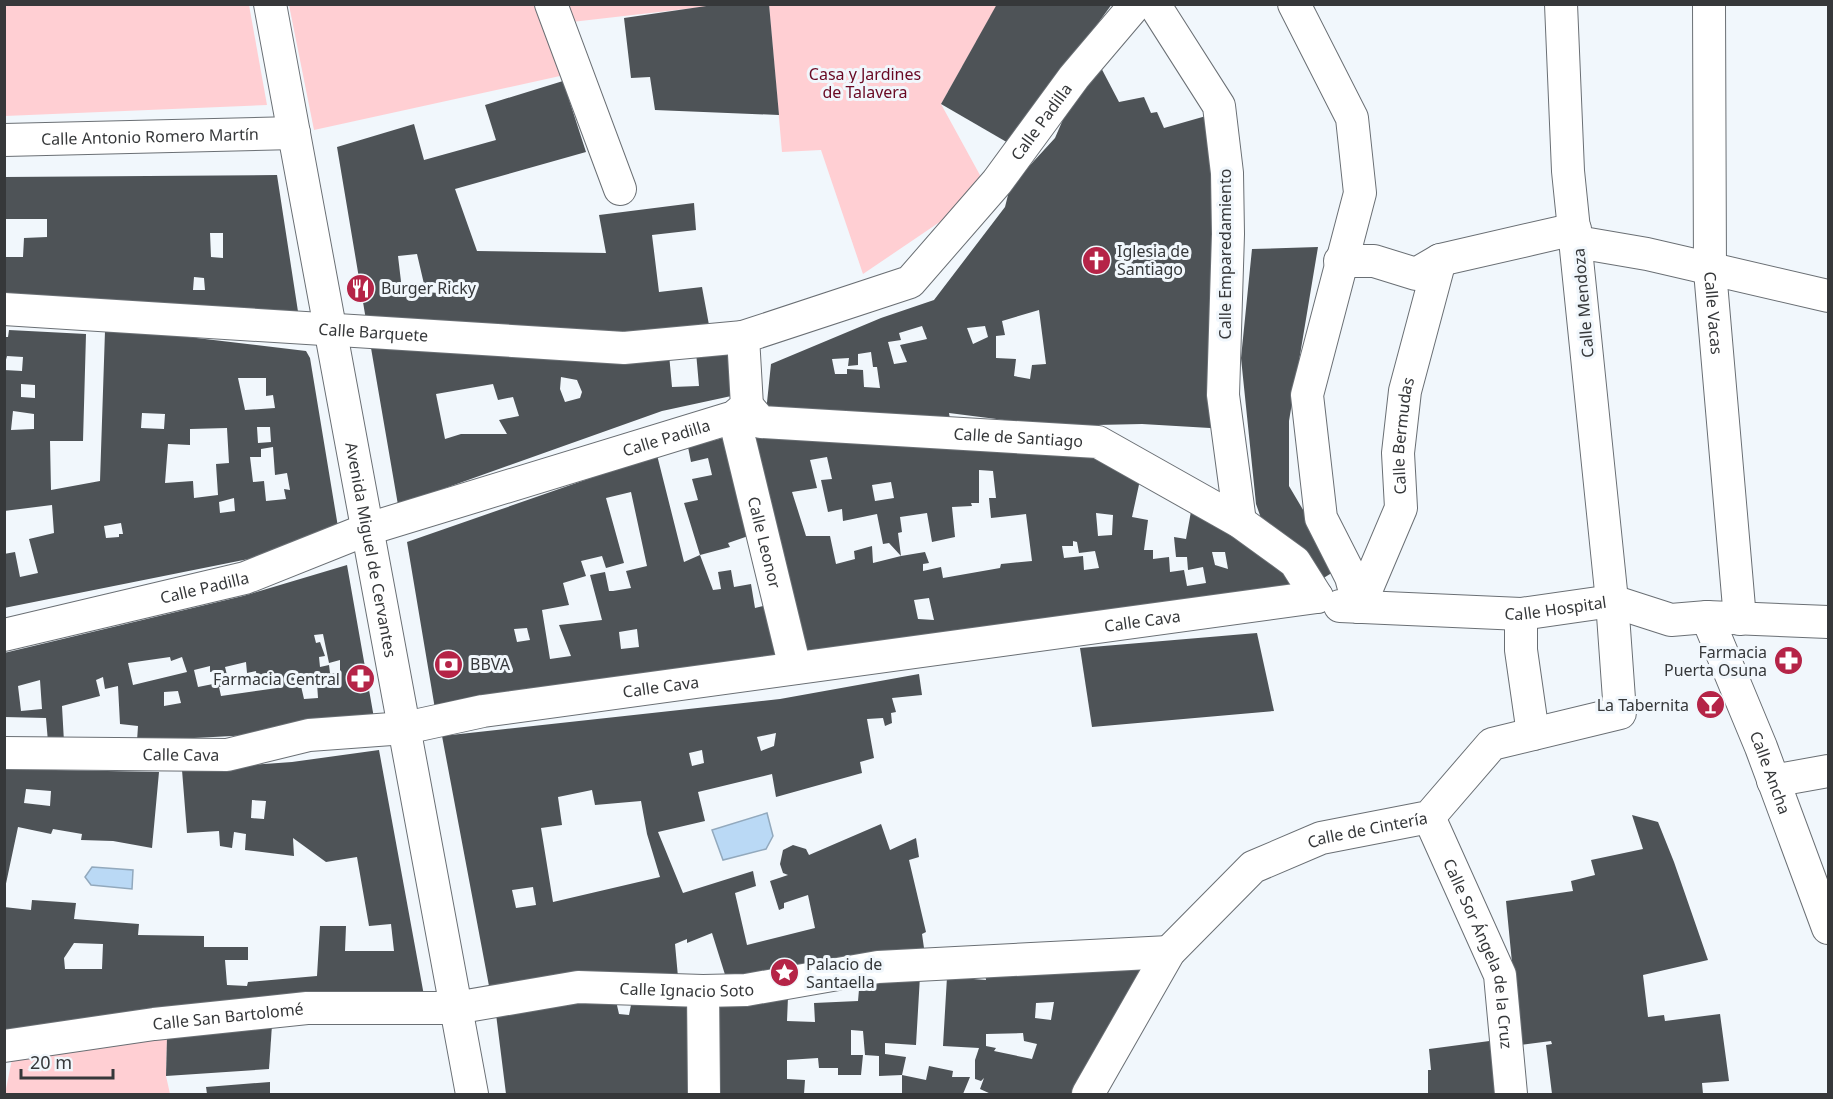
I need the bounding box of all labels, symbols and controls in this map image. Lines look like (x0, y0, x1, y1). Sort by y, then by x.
park label: Casa y Jardines de Talavera (809, 63, 921, 103)
street label: Calle Padilla (1006, 79, 1077, 165)
street label: Calle Antonio Romero Martín (41, 123, 259, 150)
street label: Calle Emparedamiento (1214, 169, 1236, 339)
place label: Iglesia de Santiago (1117, 240, 1189, 280)
church icon: Iglesia de Santiago (1080, 244, 1112, 276)
street label: Calle Mendoza (1567, 247, 1599, 359)
street label: Calle Vacas (1699, 270, 1728, 355)
restaurant icon: Burger Ricky (344, 272, 376, 304)
place label: Burger Ricky (381, 277, 477, 299)
street label: Calle Barquete (318, 318, 429, 347)
street label: Calle Bermudas (1387, 375, 1419, 495)
street label: Calle Padilla (620, 414, 713, 461)
street label: Calle de Santiago (953, 422, 1084, 452)
street label: Avenida Miguel de Cervantes (340, 440, 402, 659)
street label: Calle Leonor (743, 494, 786, 591)
street label: Calle Padilla (158, 566, 251, 609)
street label: Calle Hospital (1504, 591, 1608, 625)
street label: Calle Cava (1103, 605, 1182, 637)
place label: Farmacia Puerta Osuna (1664, 641, 1767, 681)
pharmacy icon: Farmacia Puerta Osuna (1772, 645, 1804, 677)
bank icon: BBVA (433, 648, 465, 680)
place label: BBVA (470, 653, 511, 675)
pharmacy icon: Farmacia Central (345, 663, 377, 695)
place label: Farmacia Central (213, 668, 340, 690)
street label: Calle Cava (621, 671, 700, 703)
bar icon: La Tabernita (1694, 689, 1726, 721)
place label: La Tabernita (1597, 694, 1689, 716)
street label: Calle Ancha (1745, 728, 1796, 817)
street label: Calle Cava (142, 743, 220, 766)
street label: Calle de Cintería (1304, 807, 1429, 854)
street label: Calle Sor Ángela de la Cruz (1438, 855, 1518, 1050)
place label: Palacio de Santaella (806, 953, 882, 993)
place icon: Palacio de Santaella (769, 957, 801, 989)
street label: Calle Ignacio Soto (619, 977, 756, 1002)
street label: Calle San Bartolomé (151, 997, 305, 1035)
scale bar (21, 1042, 112, 1080)
text: 20 m (30, 1050, 72, 1074)

